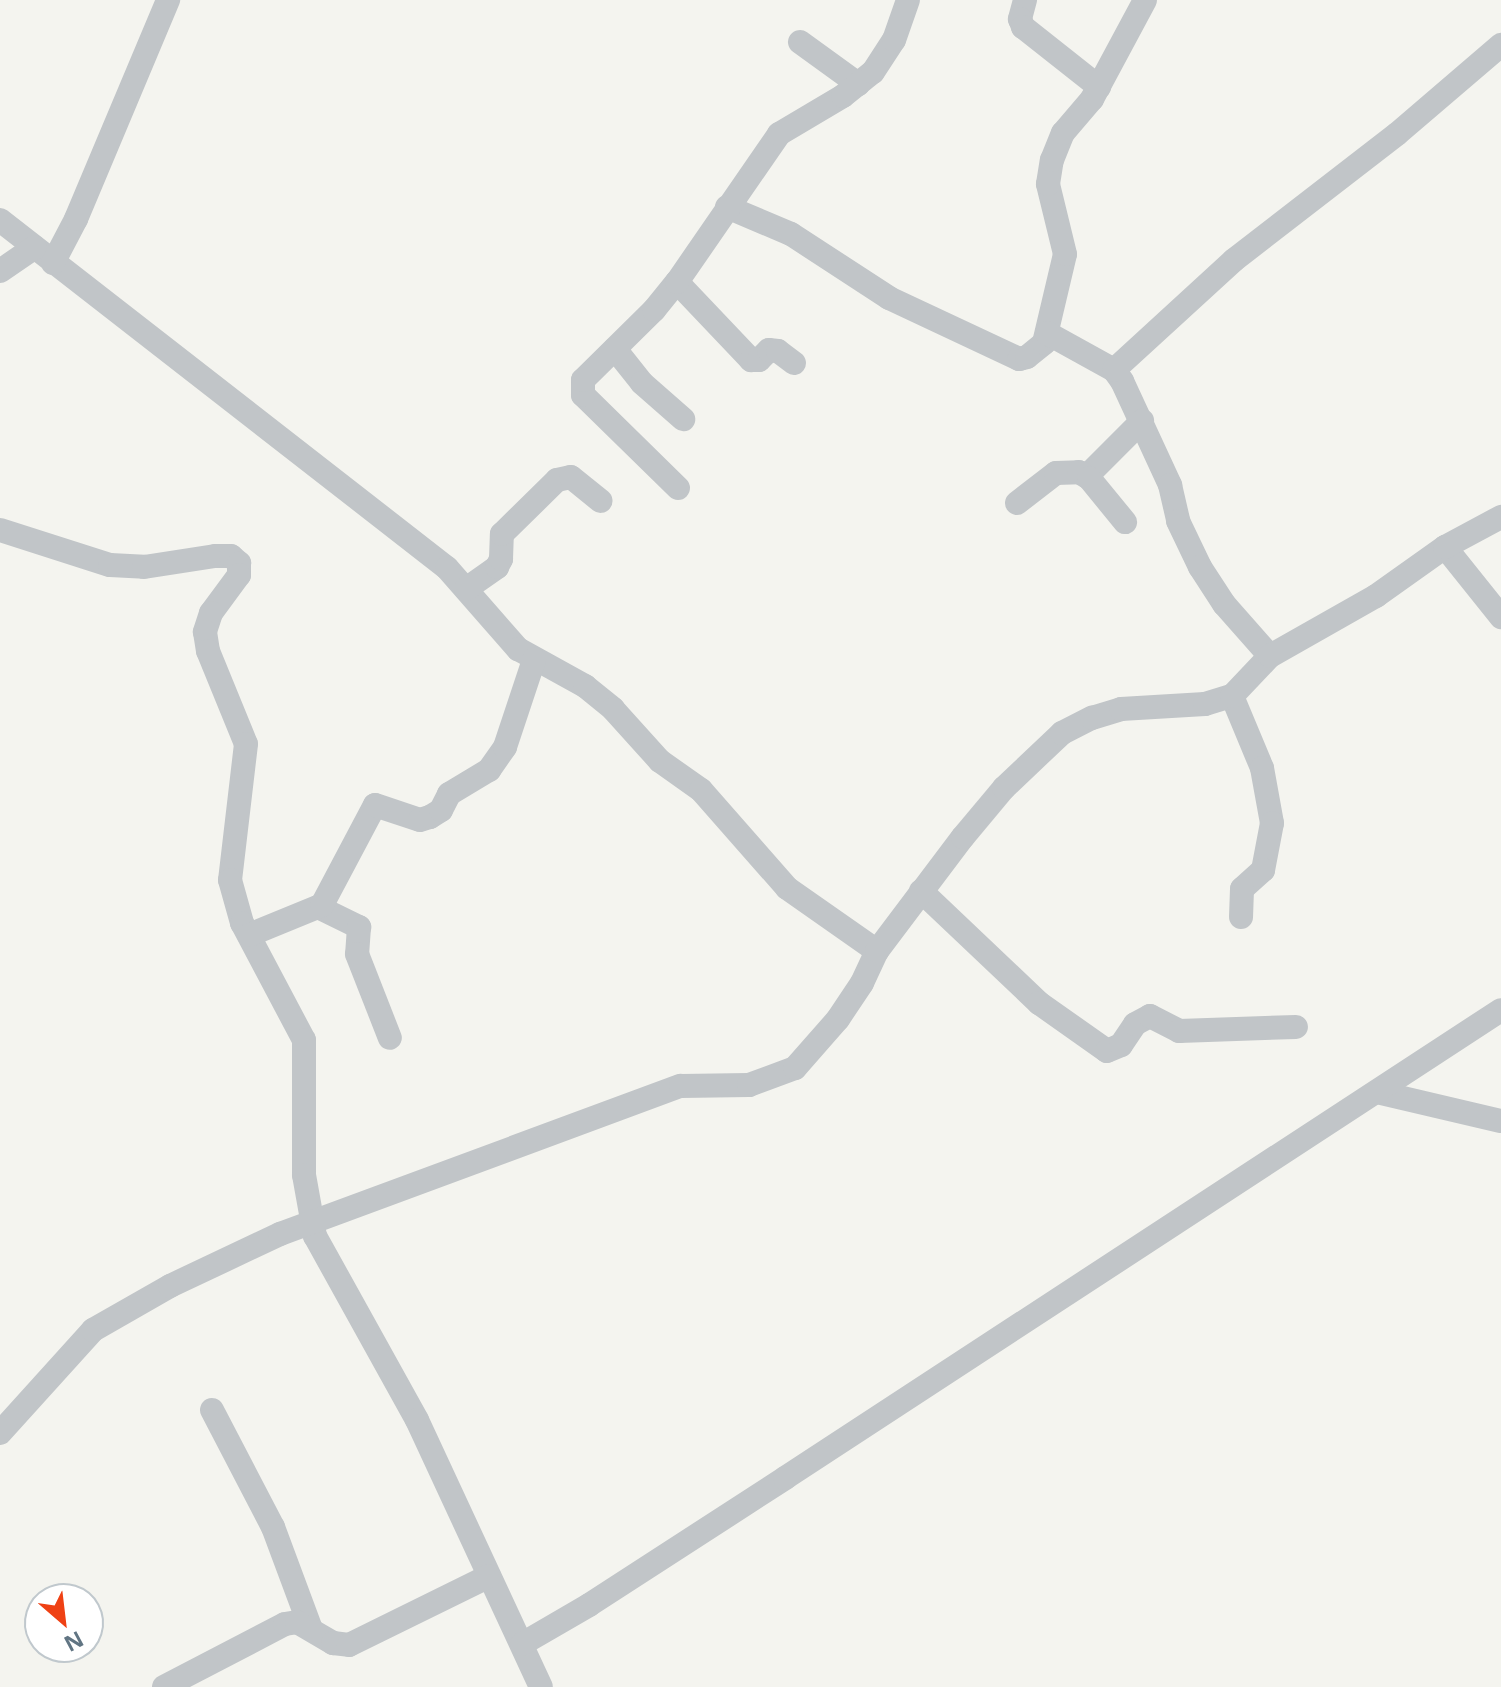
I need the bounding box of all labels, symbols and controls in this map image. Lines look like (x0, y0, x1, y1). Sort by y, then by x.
north arrow (24, 1583, 104, 1663)
text: N (59, 1625, 89, 1660)

